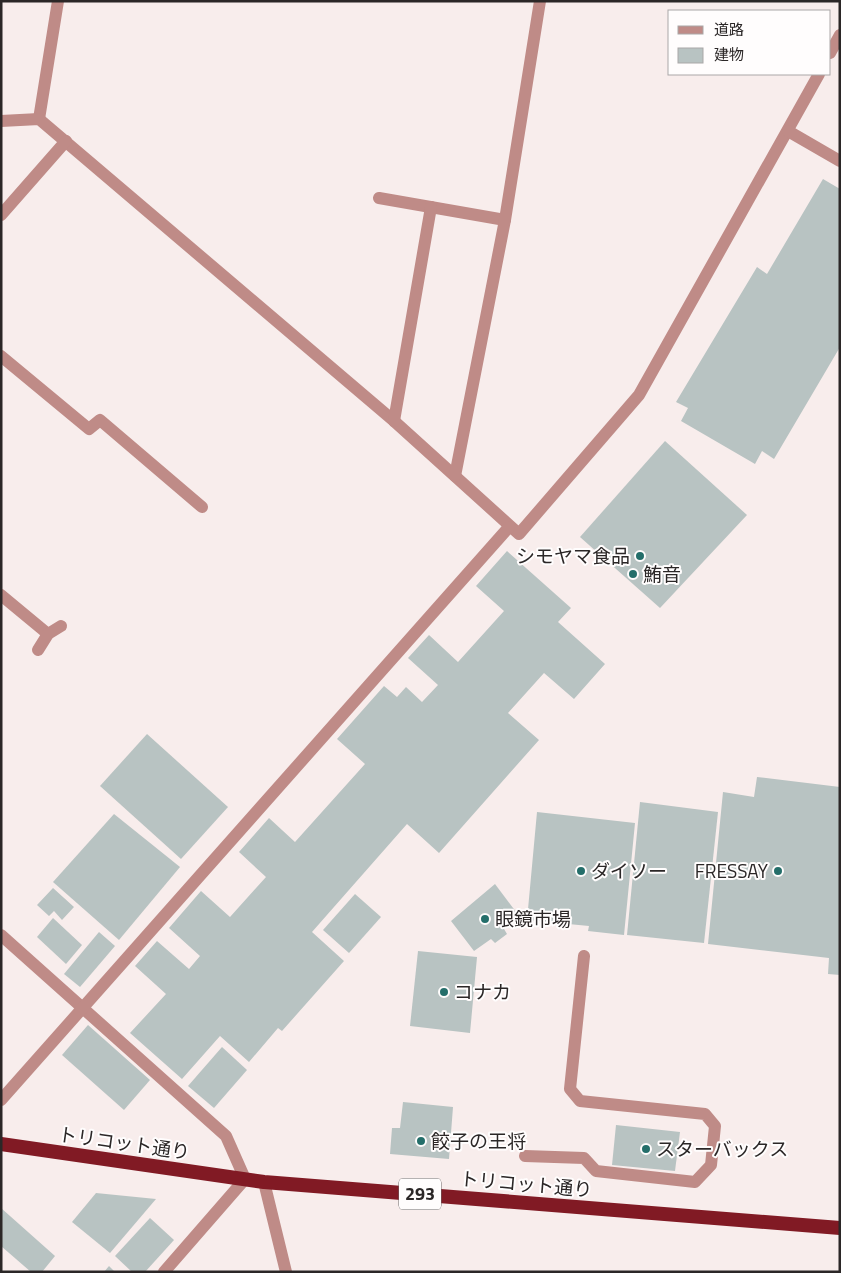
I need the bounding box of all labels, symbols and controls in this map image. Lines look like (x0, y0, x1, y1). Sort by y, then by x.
legend (668, 10, 831, 75)
text: 道路 (714, 18, 744, 41)
text: 建物 (714, 43, 744, 66)
place label: シモヤマ食品 (516, 541, 630, 570)
marker: シモヤマ食品 (634, 550, 646, 562)
place label: 鮪音 (643, 559, 681, 588)
marker: 鮪音 (627, 568, 639, 580)
place label: ダイソー (591, 856, 667, 885)
place label: FRESSAY (695, 856, 769, 885)
marker: ダイソー (575, 865, 587, 877)
marker: FRESSAY (772, 865, 784, 877)
place label: 眼鏡市場 (495, 904, 571, 933)
marker: 眼鏡市場 (479, 913, 491, 925)
place label: コナカ (454, 977, 511, 1006)
marker: コナカ (438, 986, 450, 998)
street label: トリコット通り (56, 1119, 192, 1166)
place label: 餃子の王将 (431, 1126, 526, 1155)
place label: スターバックス (656, 1134, 788, 1163)
marker: 餃子の王将 (415, 1135, 427, 1147)
marker: スターバックス (640, 1143, 652, 1155)
street label: トリコット通り (459, 1163, 594, 1204)
road number: 293 (399, 1178, 441, 1210)

